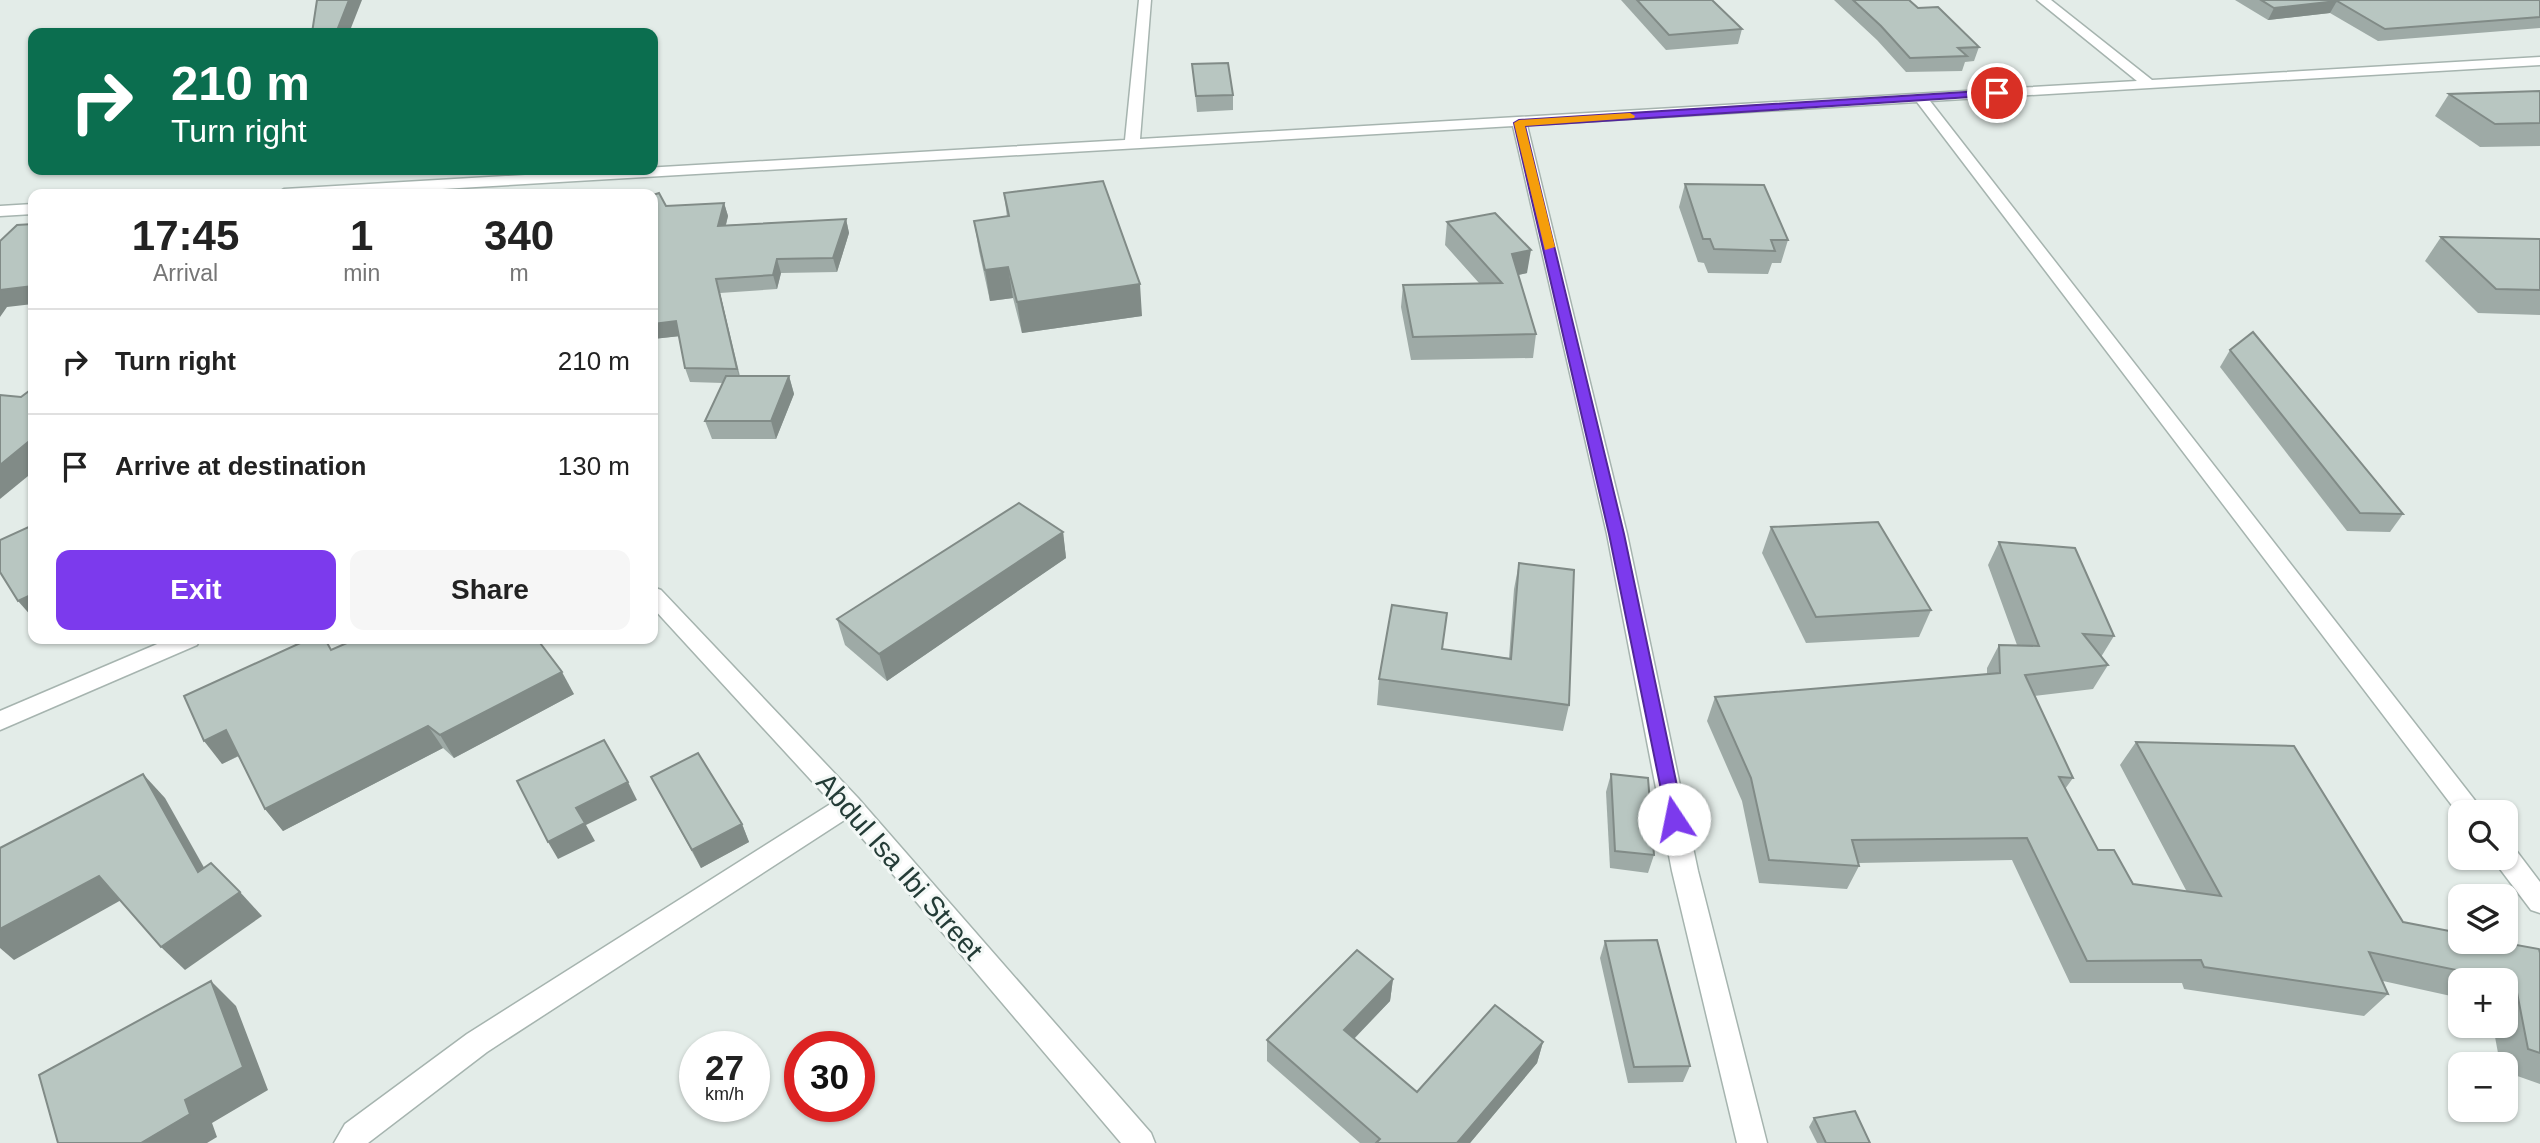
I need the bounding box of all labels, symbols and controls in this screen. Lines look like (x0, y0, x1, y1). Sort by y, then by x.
icon: right (56, 56, 147, 147)
text: 210 m (171, 56, 310, 110)
pin (1967, 63, 2027, 123)
icon: arrive (1978, 74, 2016, 112)
text: Turn right (171, 113, 307, 149)
text: 17:45 (132, 212, 239, 259)
text: 1 (350, 212, 373, 259)
text: 340 (484, 212, 554, 259)
text: Arrival (153, 260, 218, 286)
text: min (343, 260, 380, 286)
text: m (510, 260, 529, 286)
icon: right (56, 343, 94, 381)
text: Turn right (115, 346, 236, 376)
text: 210 m (558, 346, 630, 376)
icon: arrive (56, 448, 94, 486)
text: Arrive at destination (115, 451, 366, 481)
text: 130 m (558, 451, 630, 481)
button: Exit (56, 550, 336, 630)
button: Share (350, 550, 630, 630)
street label: Abdul Isa Ibi Street (810, 767, 989, 966)
position arrow (1637, 782, 1711, 856)
map controls (2448, 800, 2518, 1122)
button: search (2448, 800, 2518, 870)
button: layers (2448, 884, 2518, 954)
button: + (2448, 968, 2518, 1038)
speed limit sign: 30 (784, 1031, 875, 1122)
text: 27 (705, 1048, 744, 1087)
button: − (2448, 1052, 2518, 1122)
text: km/h (705, 1084, 744, 1104)

